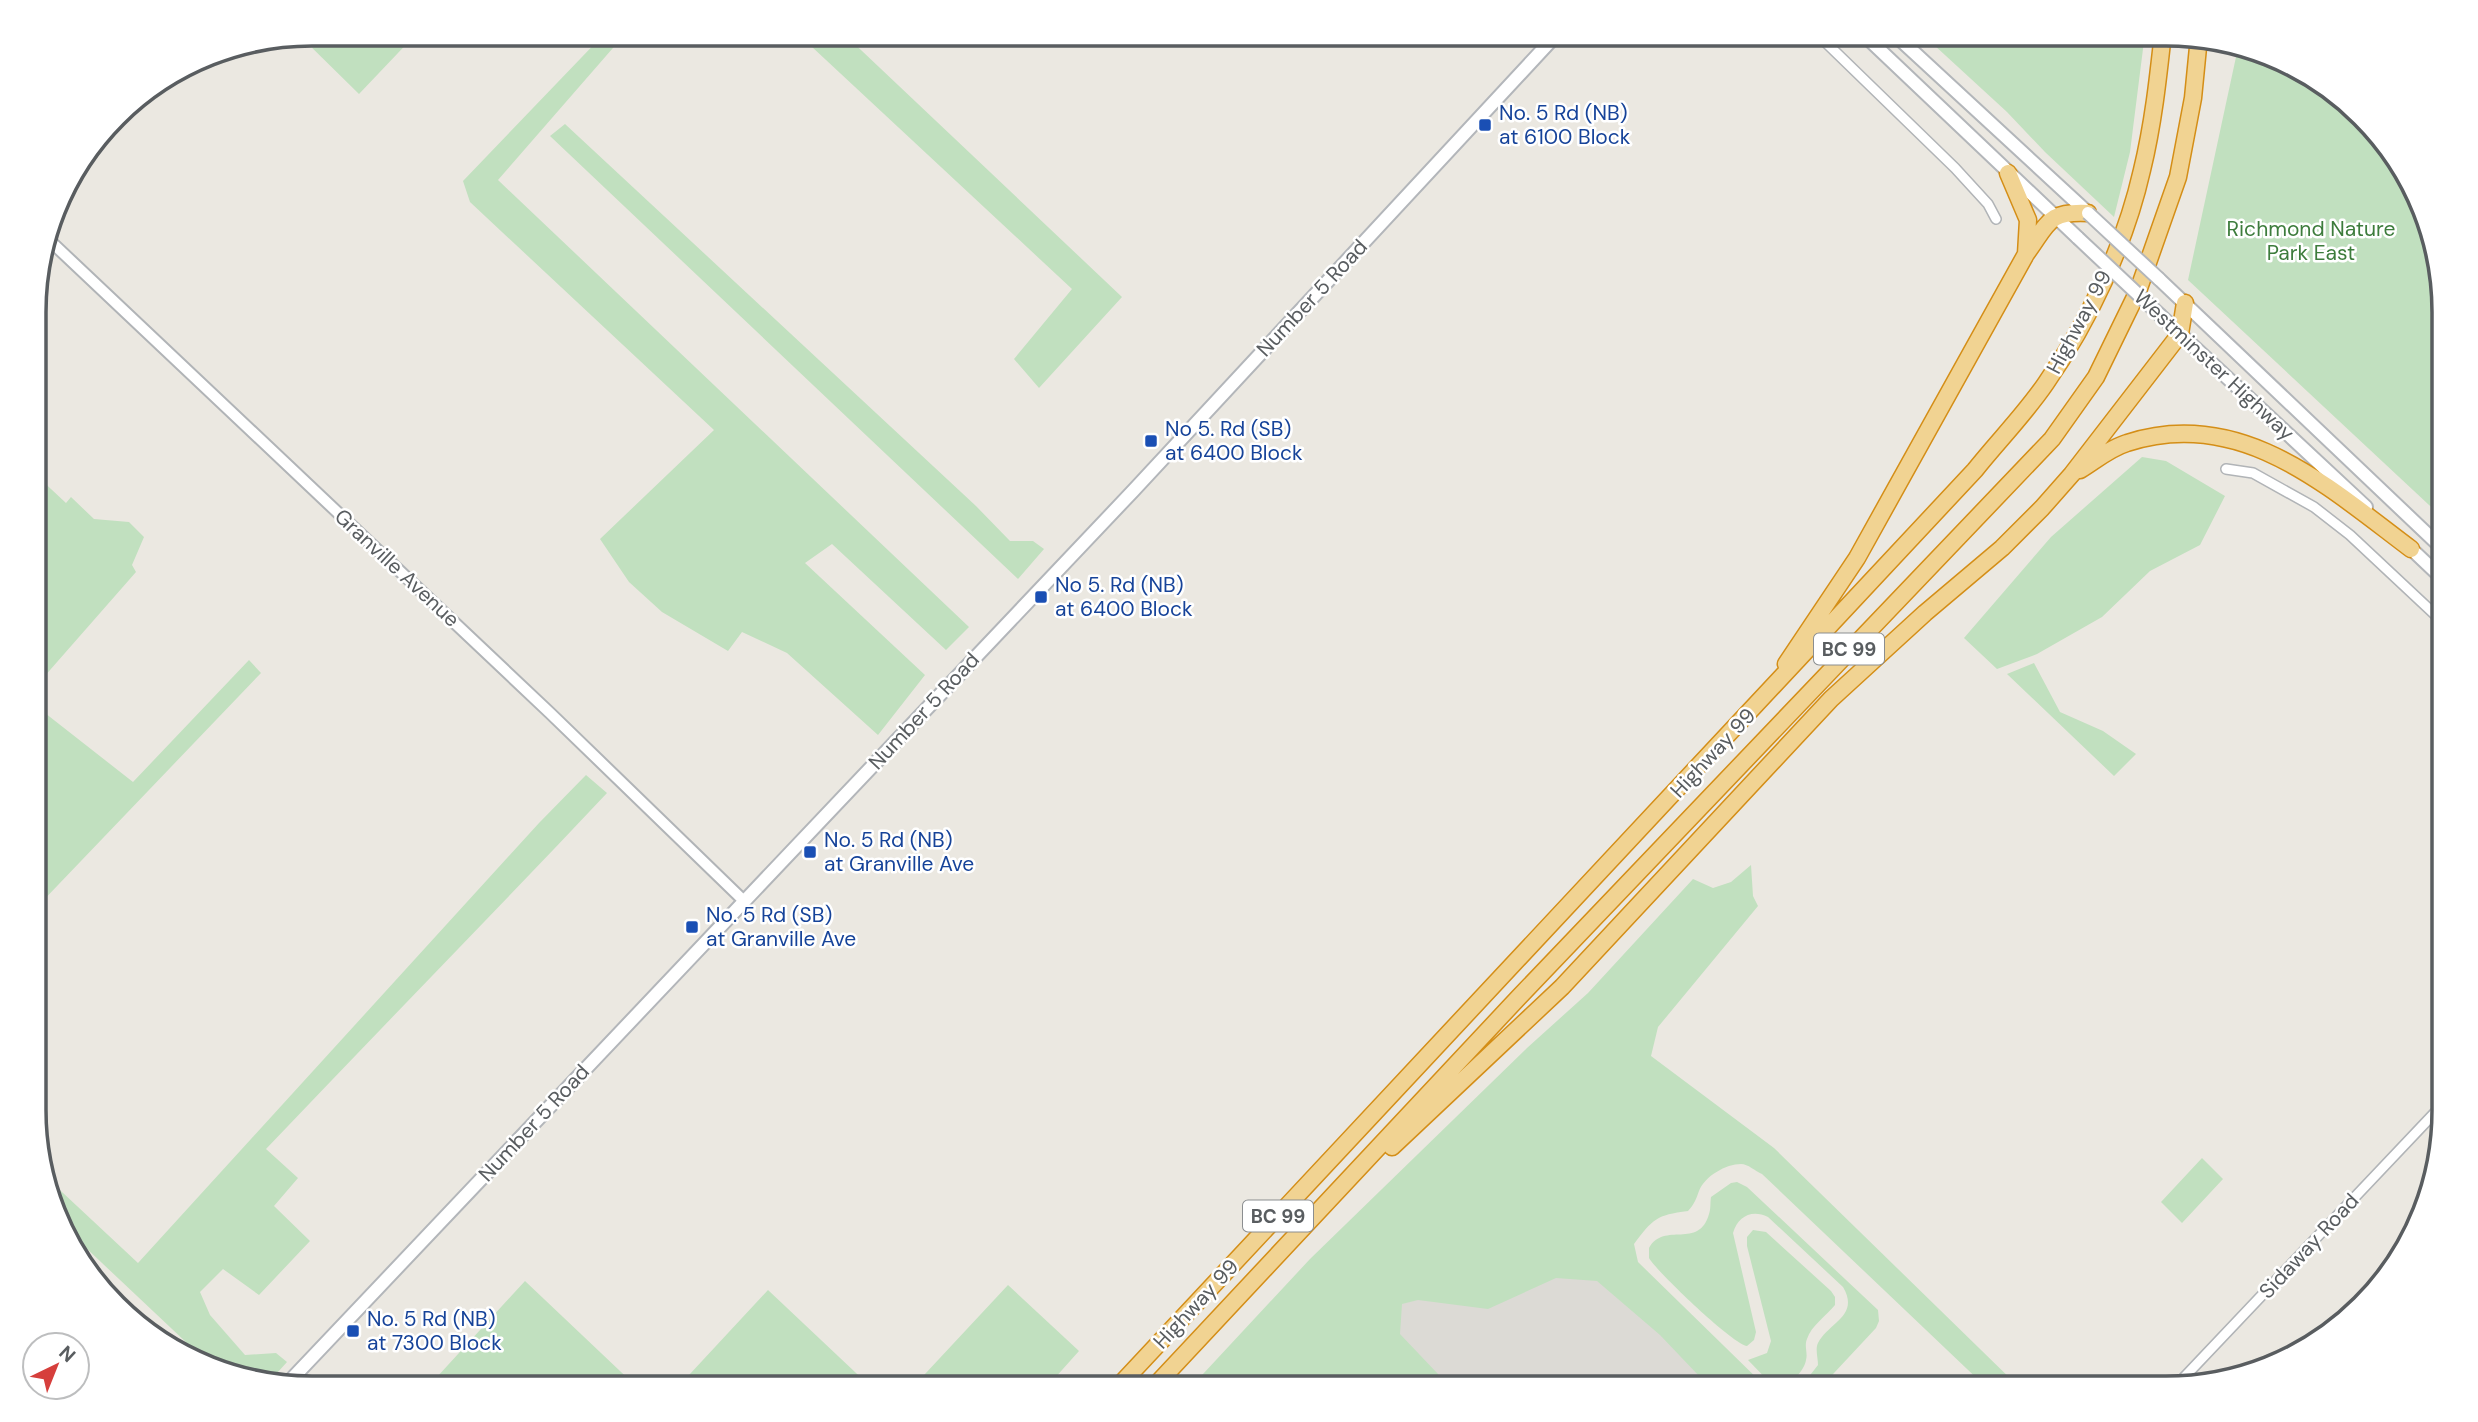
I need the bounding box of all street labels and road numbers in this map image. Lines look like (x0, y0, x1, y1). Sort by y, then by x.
street label: Number 5 Road (1250, 233, 1374, 363)
street label: Highway 99 (2040, 265, 2118, 379)
street label: Westminster Highway (2128, 283, 2301, 447)
street label: Granville Avenue (328, 503, 466, 633)
road number: BC 99 (1814, 634, 1884, 664)
street label: Number 5 Road (862, 646, 986, 776)
street label: Highway 99 (1664, 702, 1762, 804)
street label: Number 5 Road (472, 1058, 596, 1188)
street label: Sidaway Road (2253, 1187, 2365, 1305)
road number: BC 99 (1243, 1200, 1313, 1232)
street label: Highway 99 (1147, 1253, 1245, 1355)

